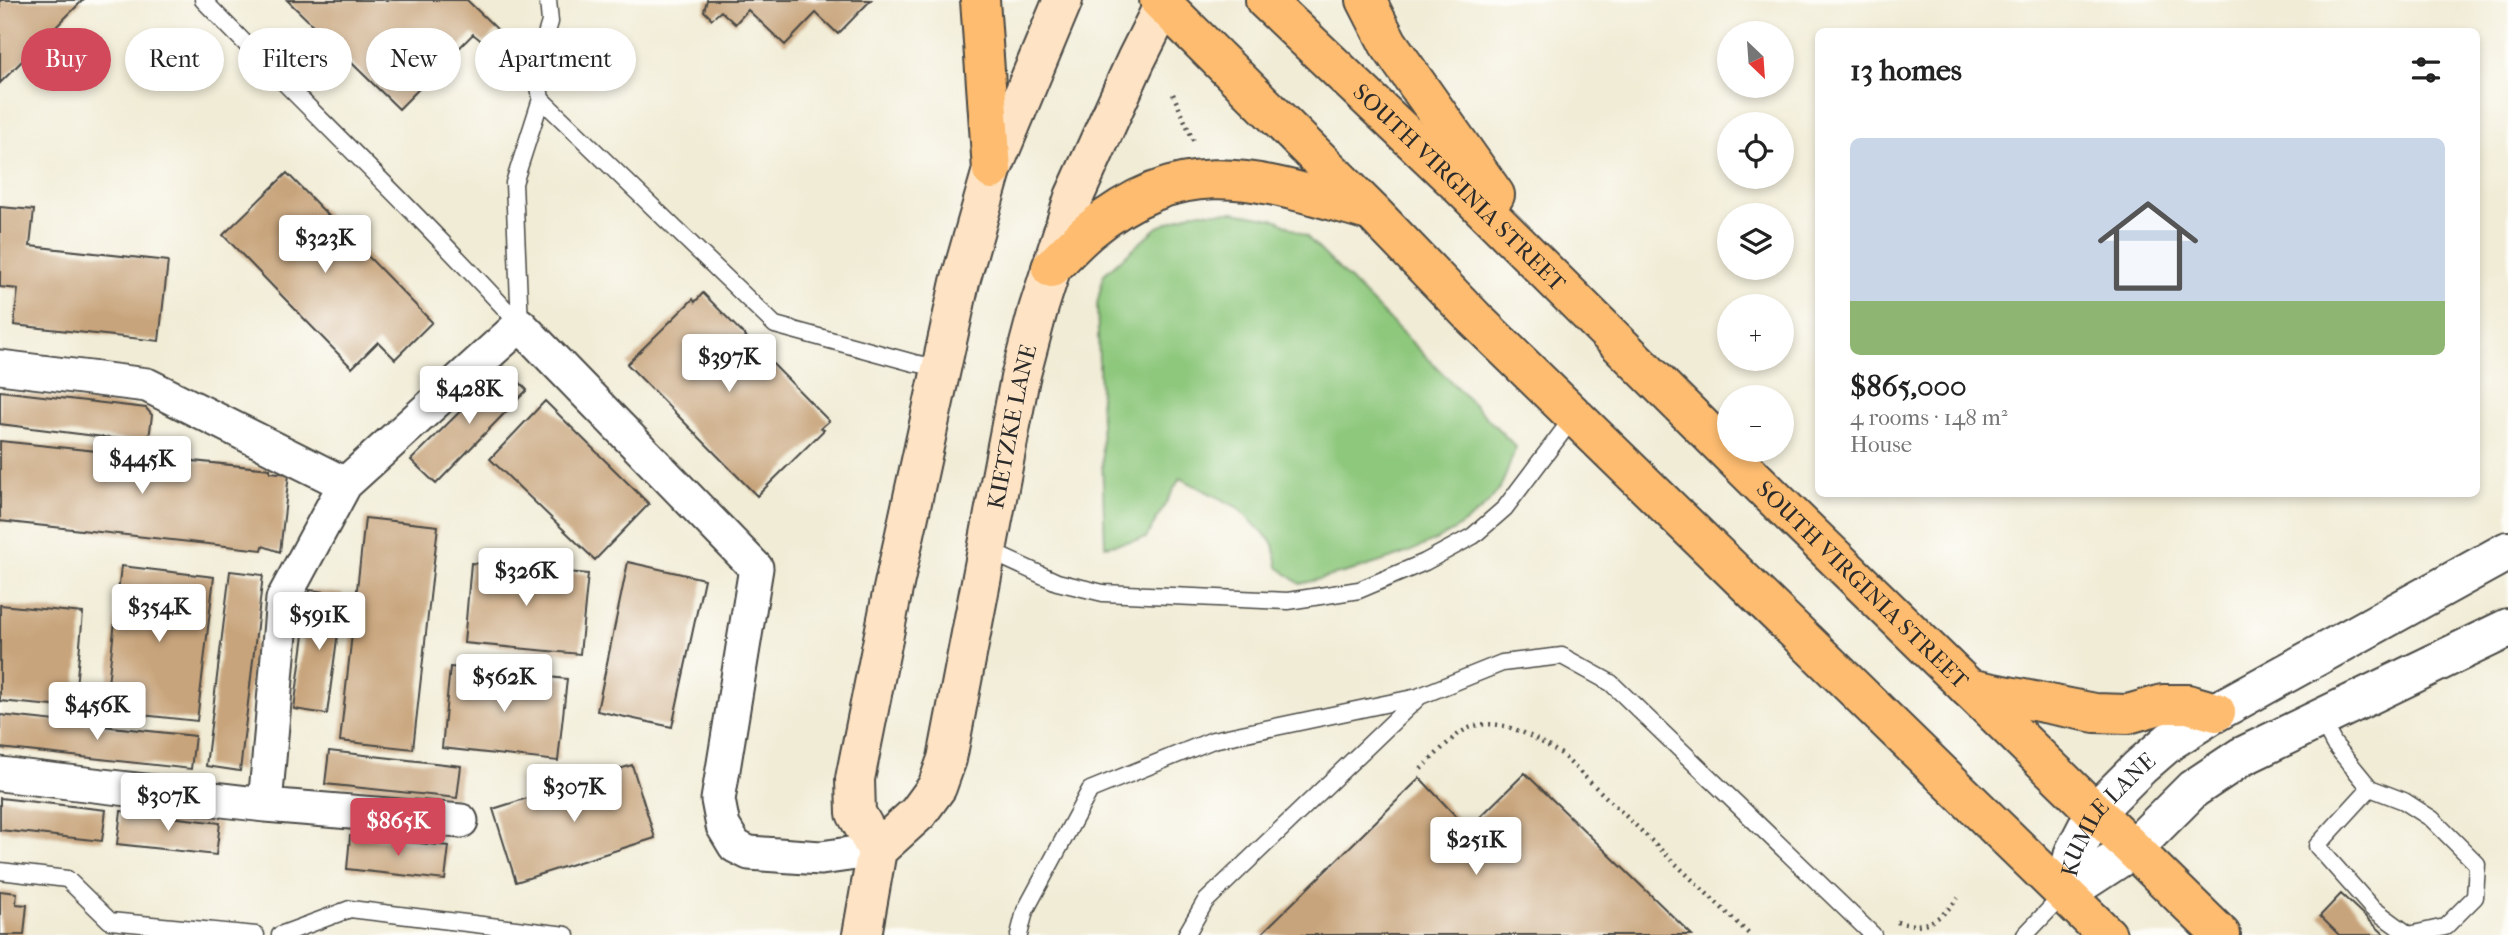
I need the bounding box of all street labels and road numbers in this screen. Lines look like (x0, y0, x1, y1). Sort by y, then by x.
street label: SOUTH VIRGINIA STREET (1347, 78, 1571, 297)
street label: KIETZKE LANE (982, 341, 1042, 511)
street label: SOUTH VIRGINIA STREET (1751, 475, 1974, 695)
street label: KUMLE LANE (2056, 747, 2161, 879)

